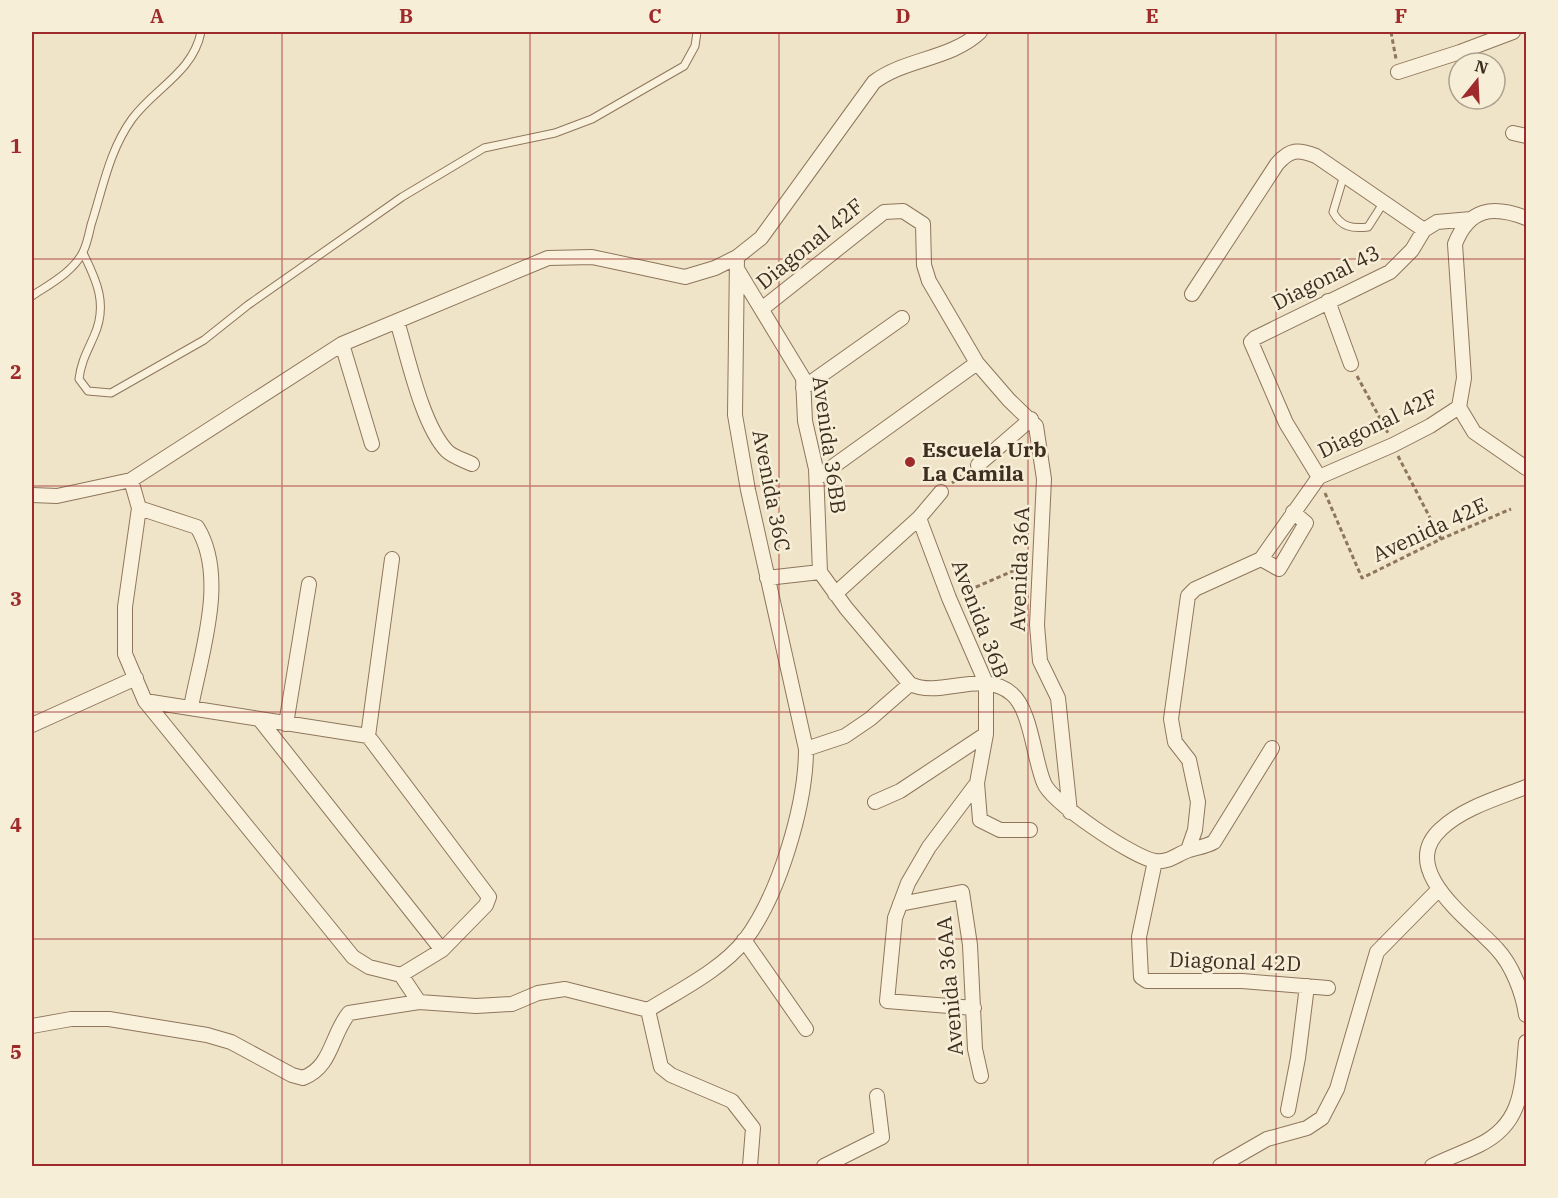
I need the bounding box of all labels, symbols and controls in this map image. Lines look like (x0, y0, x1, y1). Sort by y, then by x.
text: A (150, 2, 164, 29)
text: B (399, 2, 413, 29)
text: C (648, 2, 662, 29)
text: D (895, 2, 911, 29)
text: E (1145, 2, 1159, 29)
text: F (1395, 2, 1407, 29)
north arrow (1447, 51, 1507, 111)
text: N (1473, 55, 1491, 78)
text: 1 (10, 132, 22, 159)
street label: Diagonal 42F (750, 191, 869, 295)
street label: Diagonal 43 (1267, 238, 1384, 316)
text: 2 (10, 358, 22, 385)
street label: Avenida 36BB (806, 374, 854, 515)
street label: Diagonal 42F (1313, 382, 1442, 464)
street label: Avenida 36C (746, 427, 798, 554)
place label: Escuela Urb La Camila (922, 435, 1047, 487)
marker: Escuela Urb La Camila (903, 455, 917, 469)
street label: Avenida 42E (1367, 490, 1492, 568)
street label: Avenida 36A (1003, 505, 1035, 632)
street label: Avenida 36B (946, 555, 1016, 682)
text: 3 (10, 585, 22, 612)
text: 4 (10, 811, 22, 838)
street label: Avenida 36AA (929, 915, 969, 1057)
street label: Diagonal 42D (1169, 945, 1301, 977)
text: 5 (10, 1038, 22, 1065)

